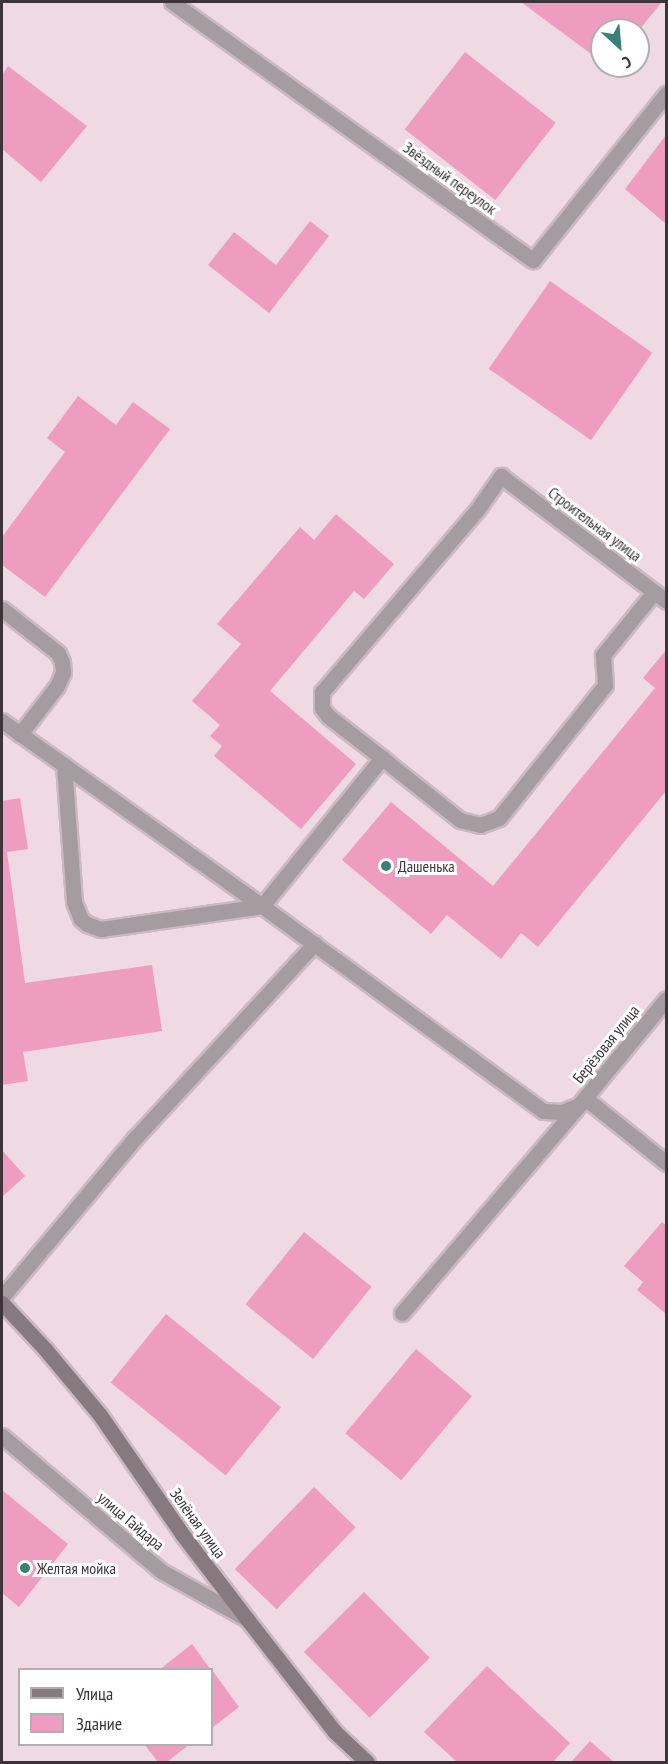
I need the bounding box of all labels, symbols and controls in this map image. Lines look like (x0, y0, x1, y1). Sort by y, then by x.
north arrow (590, 18, 650, 78)
text: С (619, 52, 635, 73)
street label: Звёздный переулок (400, 138, 500, 218)
street label: Строительная улица (544, 483, 646, 565)
place label: Дашенька (398, 856, 455, 876)
marker: Дашенька (379, 859, 393, 873)
street label: Берёзовая улица (569, 1001, 643, 1087)
street label: Зелёная улица (166, 1484, 230, 1562)
street label: улица Гайдара (94, 1488, 168, 1554)
place label: Желтая мойка (37, 1558, 116, 1578)
marker: Желтая мойка (18, 1561, 32, 1575)
legend (18, 1668, 213, 1746)
text: Улица (76, 1682, 113, 1705)
text: Здание (76, 1712, 122, 1735)

